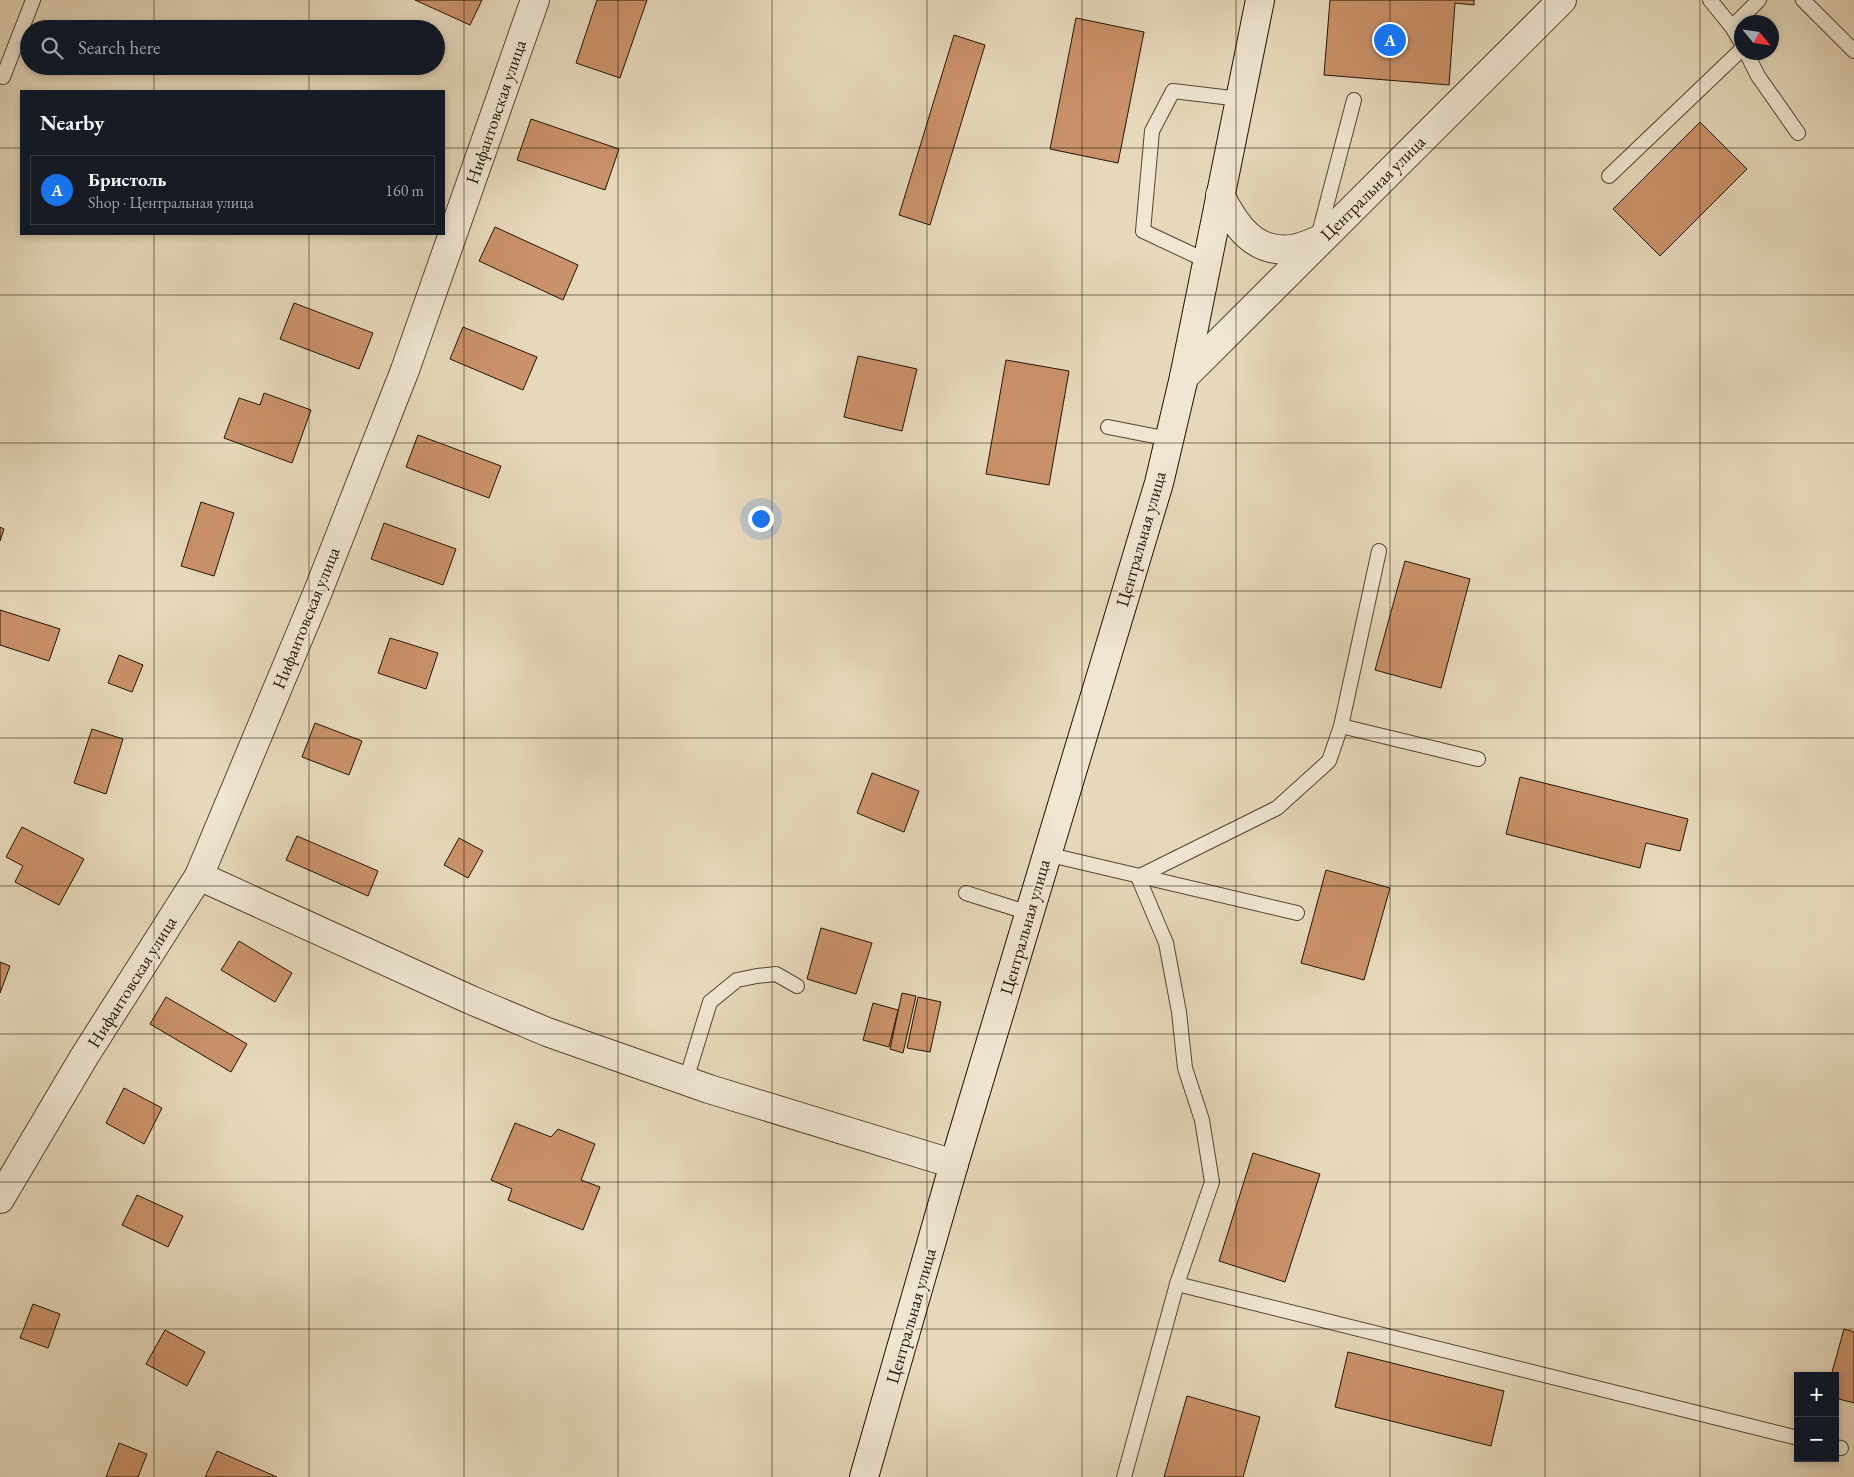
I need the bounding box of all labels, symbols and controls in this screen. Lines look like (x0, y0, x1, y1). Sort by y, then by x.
north arrow (1734, 15, 1779, 60)
search box (20, 20, 445, 75)
pin: A (1374, 21, 1406, 59)
icon: search (38, 34, 66, 62)
text: Search here (78, 35, 160, 60)
street label: Нифантовская улица (460, 36, 531, 187)
text: Nearby (40, 109, 104, 136)
street label: Центральная улица (1315, 130, 1431, 245)
text: Бристоль (88, 167, 166, 192)
text: A (51, 180, 63, 201)
text: 160 m (385, 180, 424, 201)
text: Shop · Центральная улица (88, 192, 254, 213)
street label: Центральная улица (1110, 468, 1171, 609)
your location (748, 506, 774, 532)
street label: Нифантовская улица (267, 543, 345, 692)
street label: Центральная улица (994, 856, 1055, 997)
street label: Нифантовская улица (82, 911, 182, 1052)
street label: Центральная улица (880, 1245, 941, 1386)
map controls (1794, 1372, 1839, 1462)
button: + (1794, 1372, 1839, 1417)
button: − (1794, 1417, 1839, 1462)

